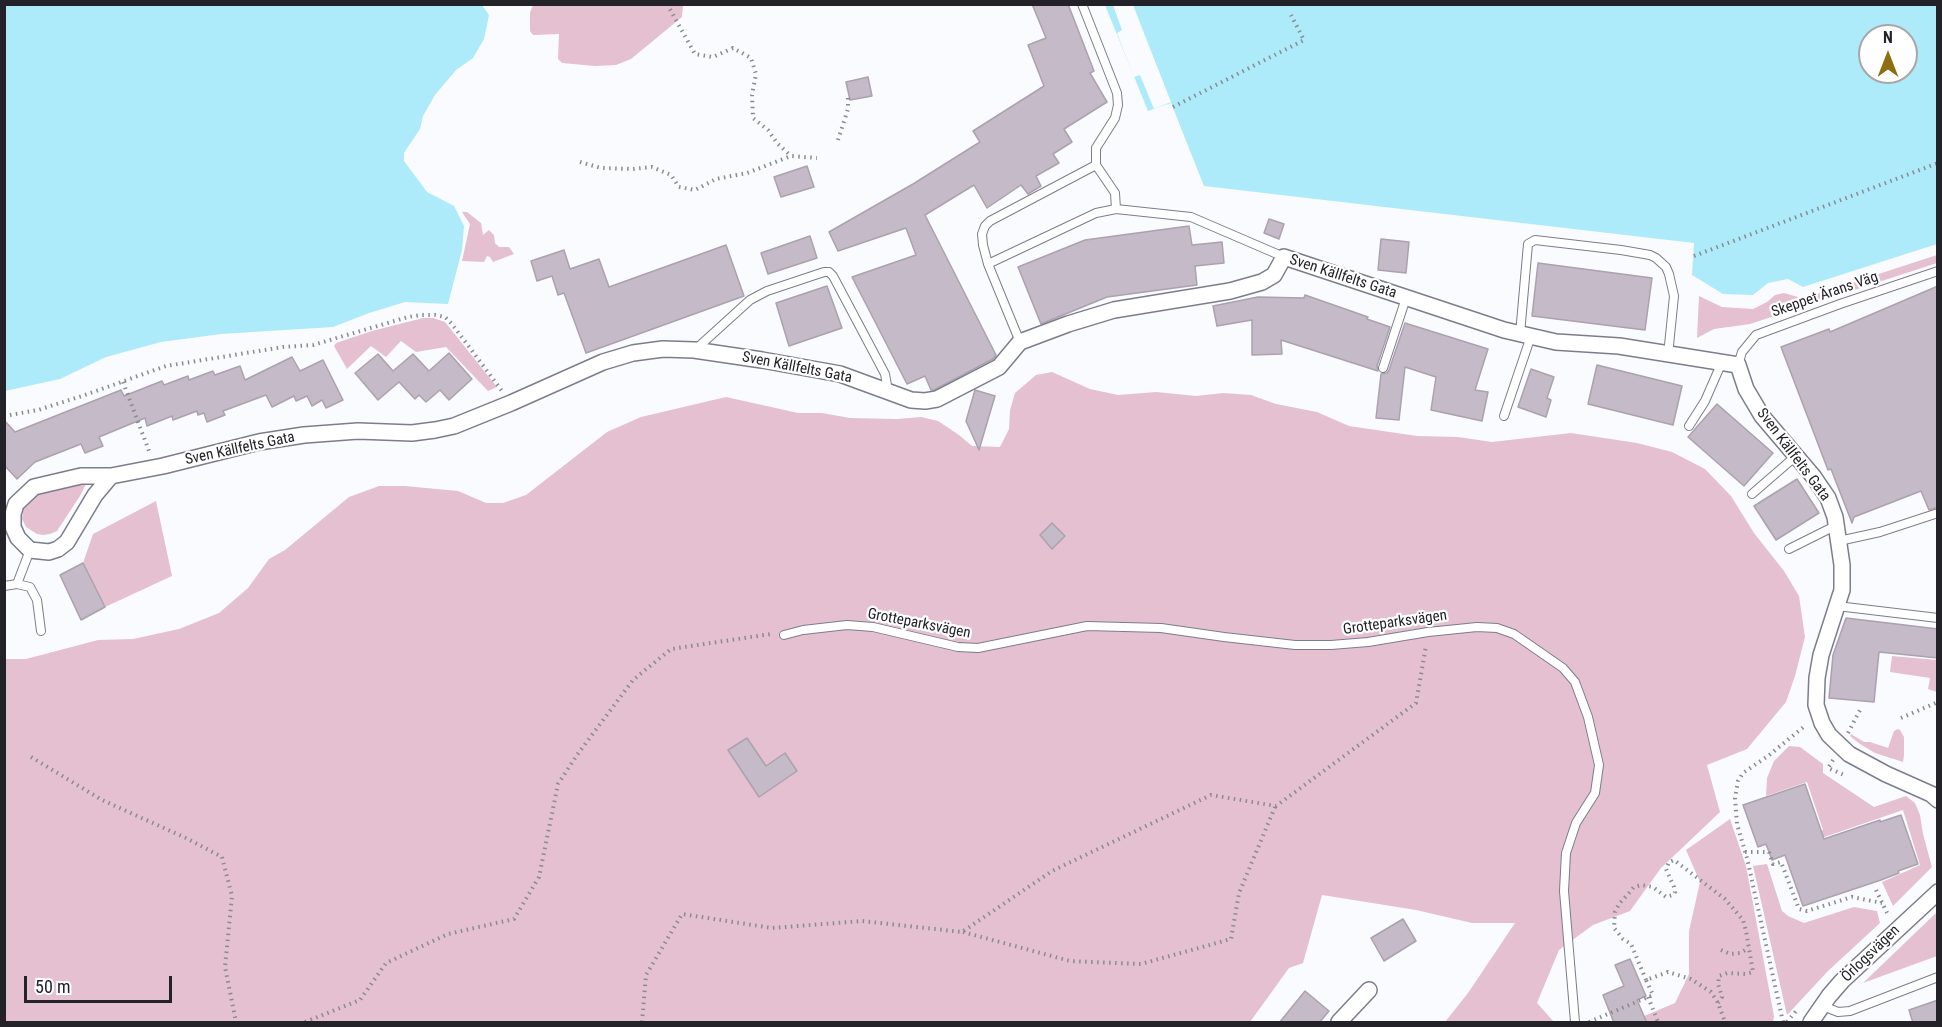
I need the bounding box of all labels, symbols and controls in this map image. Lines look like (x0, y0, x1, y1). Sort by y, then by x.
north arrow (1858, 24, 1918, 84)
text: N (1883, 28, 1893, 47)
street label: Sven Källfelts Gata (1287, 251, 1399, 303)
street label: Skeppet Ärans Väg (1769, 268, 1881, 322)
street label: Sven Källfelts Gata (741, 349, 853, 387)
street label: Sven Källfelts Gata (1752, 405, 1834, 505)
street label: Sven Källfelts Gata (184, 429, 296, 469)
street label: Grotteparksvägen (866, 605, 972, 643)
street label: Grotteparksvägen (1342, 607, 1448, 639)
street label: Örlogsvägen (1838, 922, 1904, 986)
scale bar (27, 964, 176, 1002)
text: 50 m (35, 976, 70, 997)

